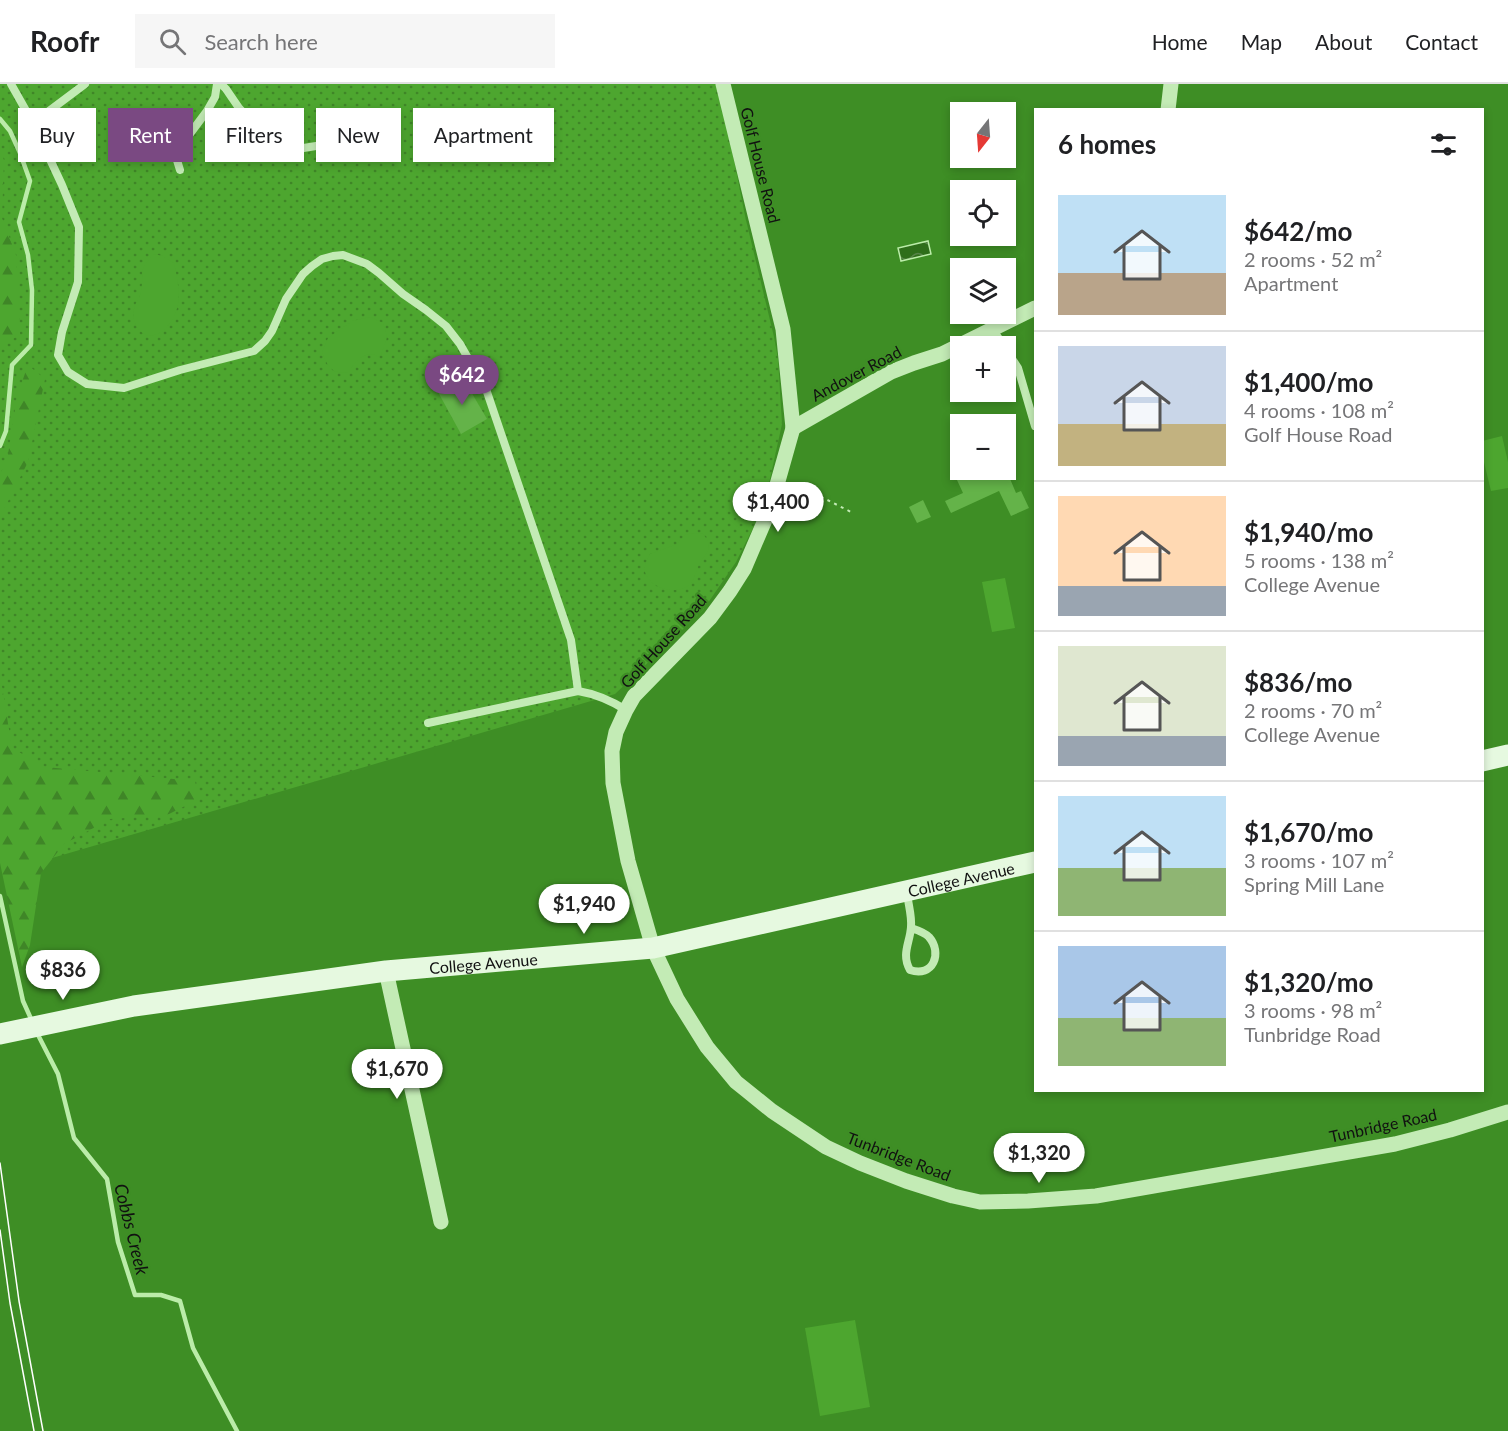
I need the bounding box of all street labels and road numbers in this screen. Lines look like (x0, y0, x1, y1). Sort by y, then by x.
street label: Golf House Road (737, 105, 785, 225)
street label: Andover Road (808, 341, 904, 405)
street label: Golf House Road (616, 591, 710, 691)
street label: College Avenue (906, 857, 1016, 900)
street label: College Avenue (428, 948, 538, 977)
street label: Tunbridge Road (1328, 1104, 1438, 1146)
street label: Tunbridge Road (845, 1128, 953, 1184)

